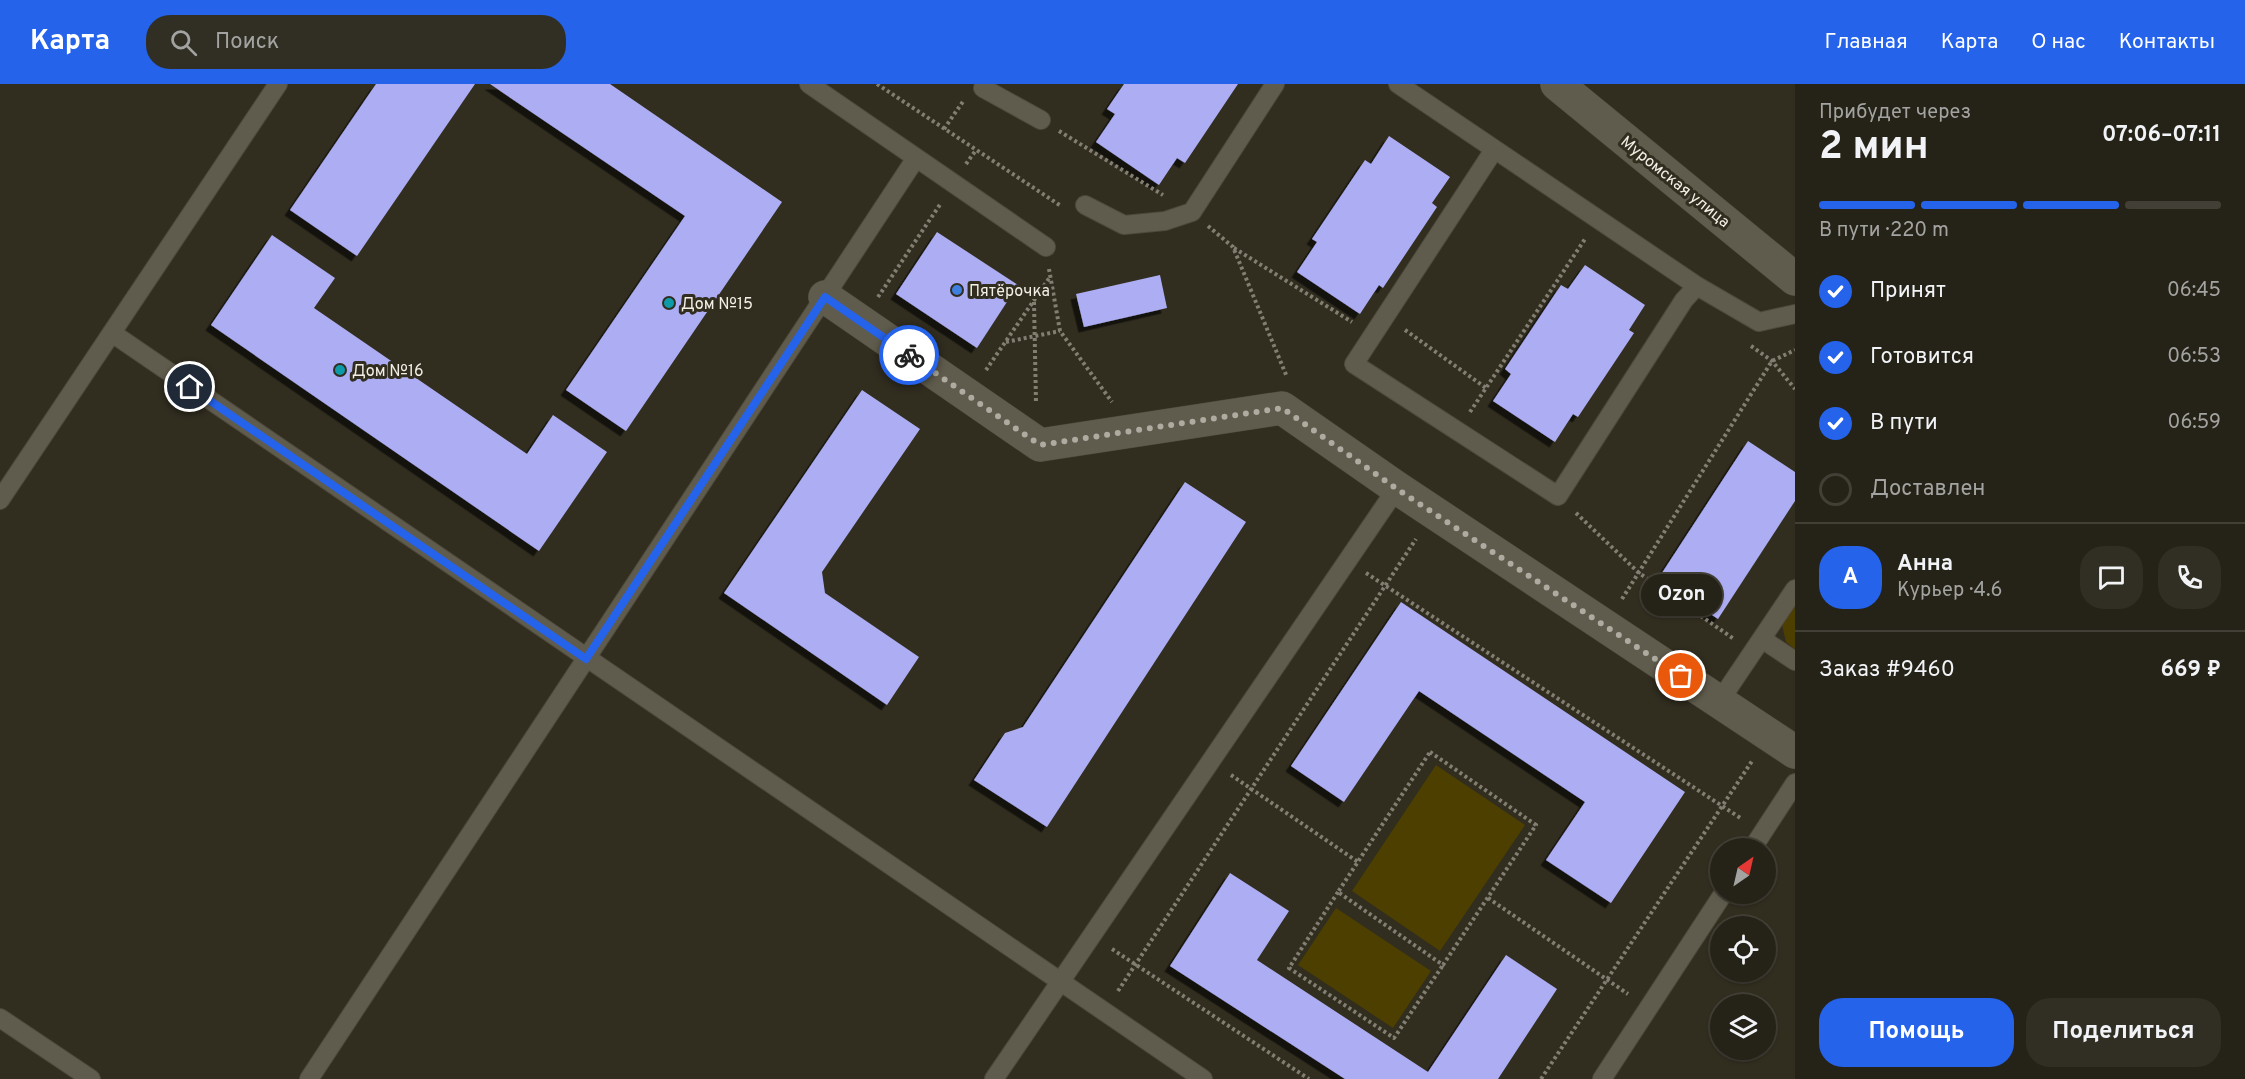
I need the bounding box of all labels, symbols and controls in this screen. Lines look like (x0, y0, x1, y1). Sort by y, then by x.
search box (146, 15, 566, 69)
text: Карта (30, 24, 110, 60)
icon: search (167, 26, 200, 59)
text: Поиск (215, 29, 279, 56)
text: Главная (1824, 29, 1908, 56)
text: Карта (1941, 29, 1998, 56)
text: О нас (2031, 29, 2086, 56)
text: Контакты (2119, 29, 2215, 56)
text: Прибудет через (1819, 100, 1971, 126)
text: 07:06–07:11 (2102, 122, 2221, 149)
text: 2 мин (1819, 124, 1929, 173)
street label: Муромская улица (1616, 132, 1733, 233)
text: В пути · 220 m (1819, 218, 1949, 244)
icon: check (1819, 275, 1852, 308)
text: Принят (1870, 278, 1946, 305)
text: 06:45 (2167, 278, 2221, 304)
place label: Пятёрочка (969, 282, 1050, 302)
marker: Пятёрочка (950, 283, 964, 297)
place label: Дом №15 (681, 295, 753, 315)
marker: Дом №15 (662, 296, 676, 310)
courier (879, 325, 939, 385)
icon: bike (893, 339, 926, 372)
icon: check (1819, 341, 1852, 374)
text: Готовится (1870, 344, 1974, 371)
text: 06:53 (2167, 344, 2221, 370)
pin (164, 361, 215, 412)
place label: Дом №16 (352, 362, 423, 382)
marker: Дом №16 (333, 363, 347, 377)
icon: home (173, 370, 206, 403)
icon: check (1819, 407, 1852, 440)
text: В пути (1870, 410, 1938, 437)
text: 06:59 (2168, 410, 2221, 436)
text: Доставлен (1870, 476, 1985, 503)
button: chat (2080, 546, 2143, 609)
button: phone (2158, 546, 2221, 609)
text: Анна (1897, 551, 1953, 578)
text: А (1843, 564, 1858, 591)
callout: Ozon (1640, 574, 1722, 616)
text: Курьер · 4.6 (1897, 578, 2002, 604)
text: Ozon (1658, 582, 1705, 608)
pin (1655, 650, 1706, 701)
text: Заказ #9460 (1819, 657, 1955, 684)
text: 669 ₽ (2160, 657, 2221, 684)
icon: bag (1664, 659, 1697, 692)
north arrow (1710, 838, 1776, 904)
map controls (1710, 838, 1776, 1060)
button: locate (1710, 916, 1776, 982)
button: layers (1710, 994, 1776, 1060)
button: Помощь (1819, 998, 2014, 1067)
button: Поделиться (2026, 998, 2221, 1067)

